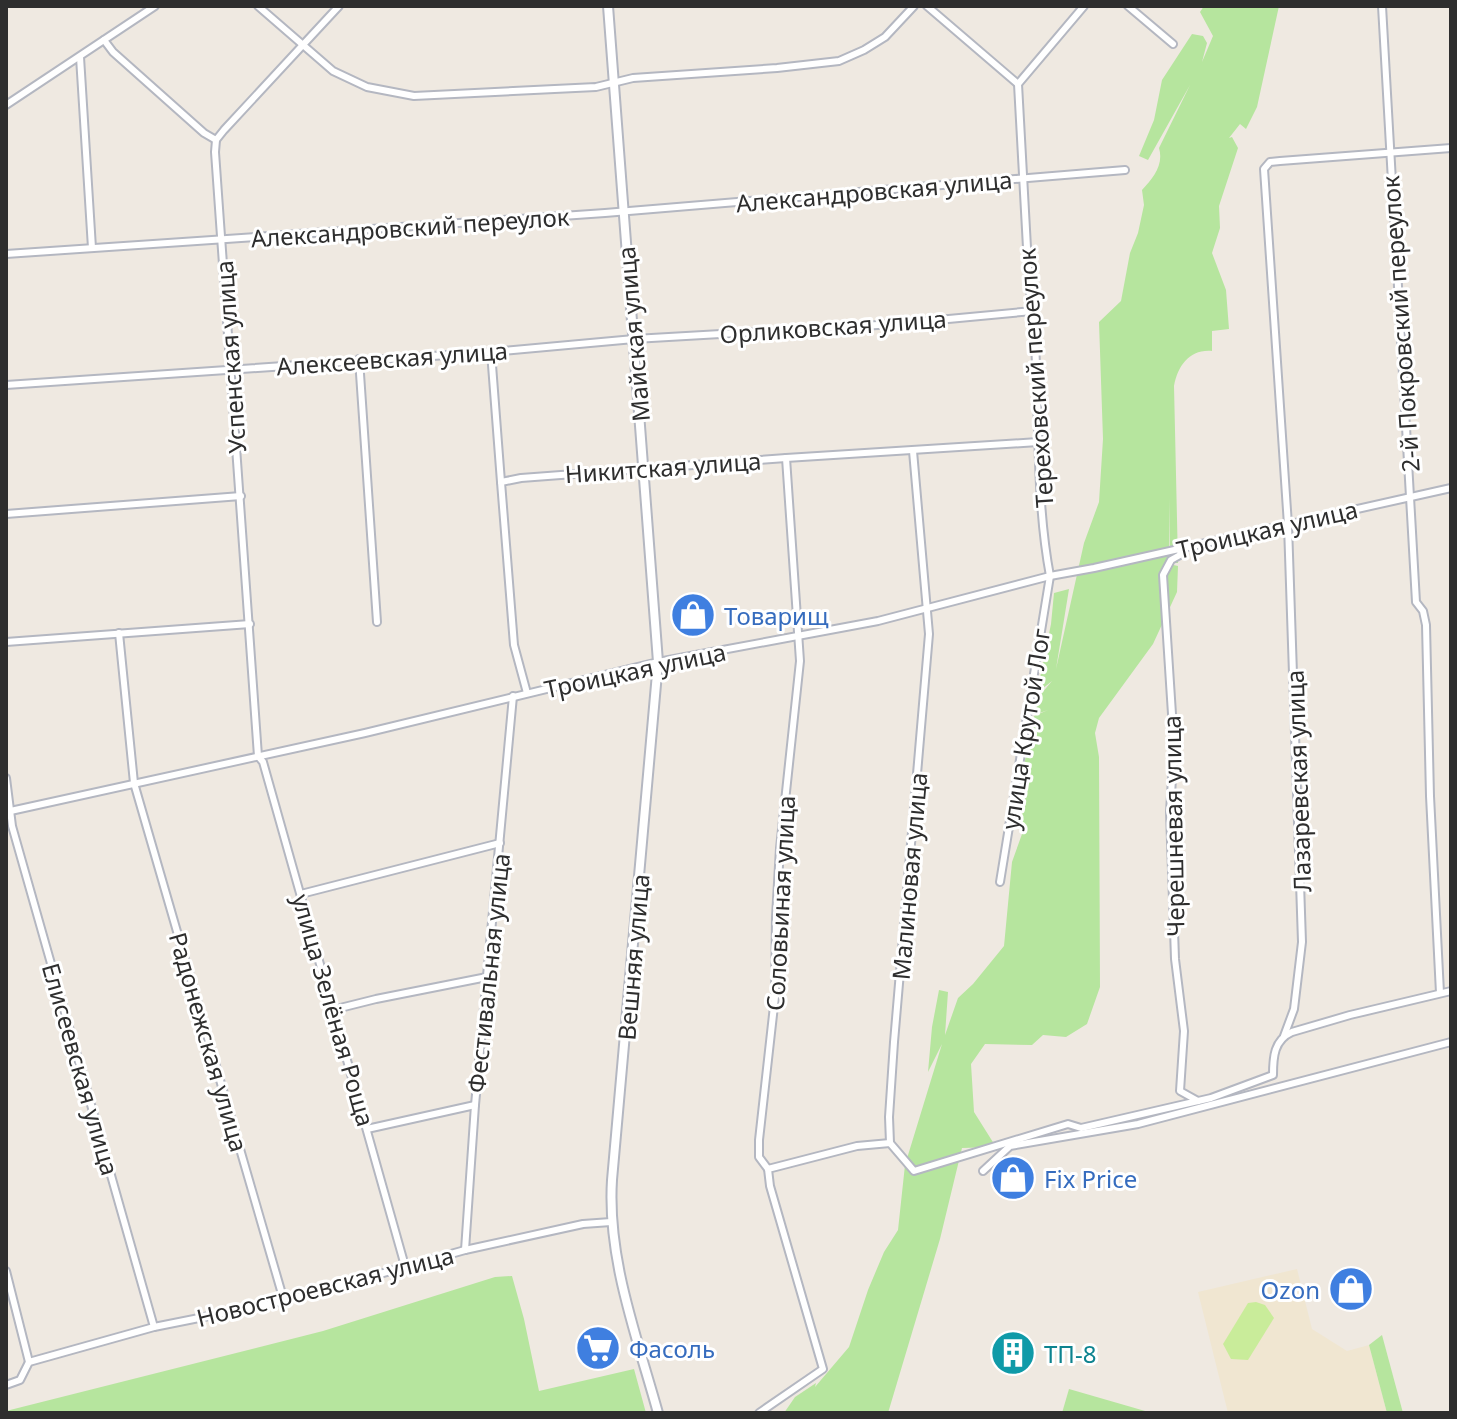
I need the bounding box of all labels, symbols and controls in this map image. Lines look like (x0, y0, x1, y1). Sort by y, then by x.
street label: Александровская улица (734, 162, 1014, 220)
street label: 2-й Покровский переулок (1373, 174, 1427, 473)
street label: Александровский переулок (250, 199, 571, 255)
street label: Майская улица (609, 245, 657, 423)
street label: Тереховский переулок (1009, 247, 1061, 509)
street label: Успенская улица (207, 259, 253, 455)
street label: Орликовская улица (718, 302, 948, 350)
street label: Алексеевская улица (275, 333, 509, 383)
street label: Никитская улица (564, 444, 762, 490)
street label: Троицкая улица (1173, 492, 1361, 566)
shop icon: Товарищ (669, 591, 717, 639)
place label: Товарищ (724, 599, 829, 632)
street label: улица Крутой Лог (993, 626, 1057, 832)
street label: Троицкая улица (541, 635, 729, 705)
street label: Лазаревская улица (1278, 669, 1318, 893)
street label: Черешневая улица (1155, 715, 1191, 937)
street label: Малиновая улица (883, 771, 935, 981)
street label: Соловьиная улица (758, 794, 802, 1012)
street label: Фестивальная улица (459, 851, 517, 1095)
street label: Вешняя улица (609, 872, 657, 1042)
street label: улица Зелёная Роща (285, 890, 383, 1130)
street label: Радонежская улица (162, 928, 256, 1156)
street label: Елисеевская улица (35, 959, 127, 1179)
shop icon: Fix Price (989, 1154, 1037, 1202)
place label: Fix Price (1044, 1162, 1137, 1195)
street label: Новостроевская улица (193, 1238, 457, 1334)
shop icon: Ozon (1327, 1265, 1375, 1313)
place label: Ozon (1261, 1273, 1320, 1306)
supermarket icon: Фасоль (574, 1324, 622, 1372)
building icon: ТП-8 (989, 1329, 1037, 1377)
place label: Фасоль (629, 1332, 715, 1365)
place label: ТП-8 (1044, 1337, 1096, 1370)

